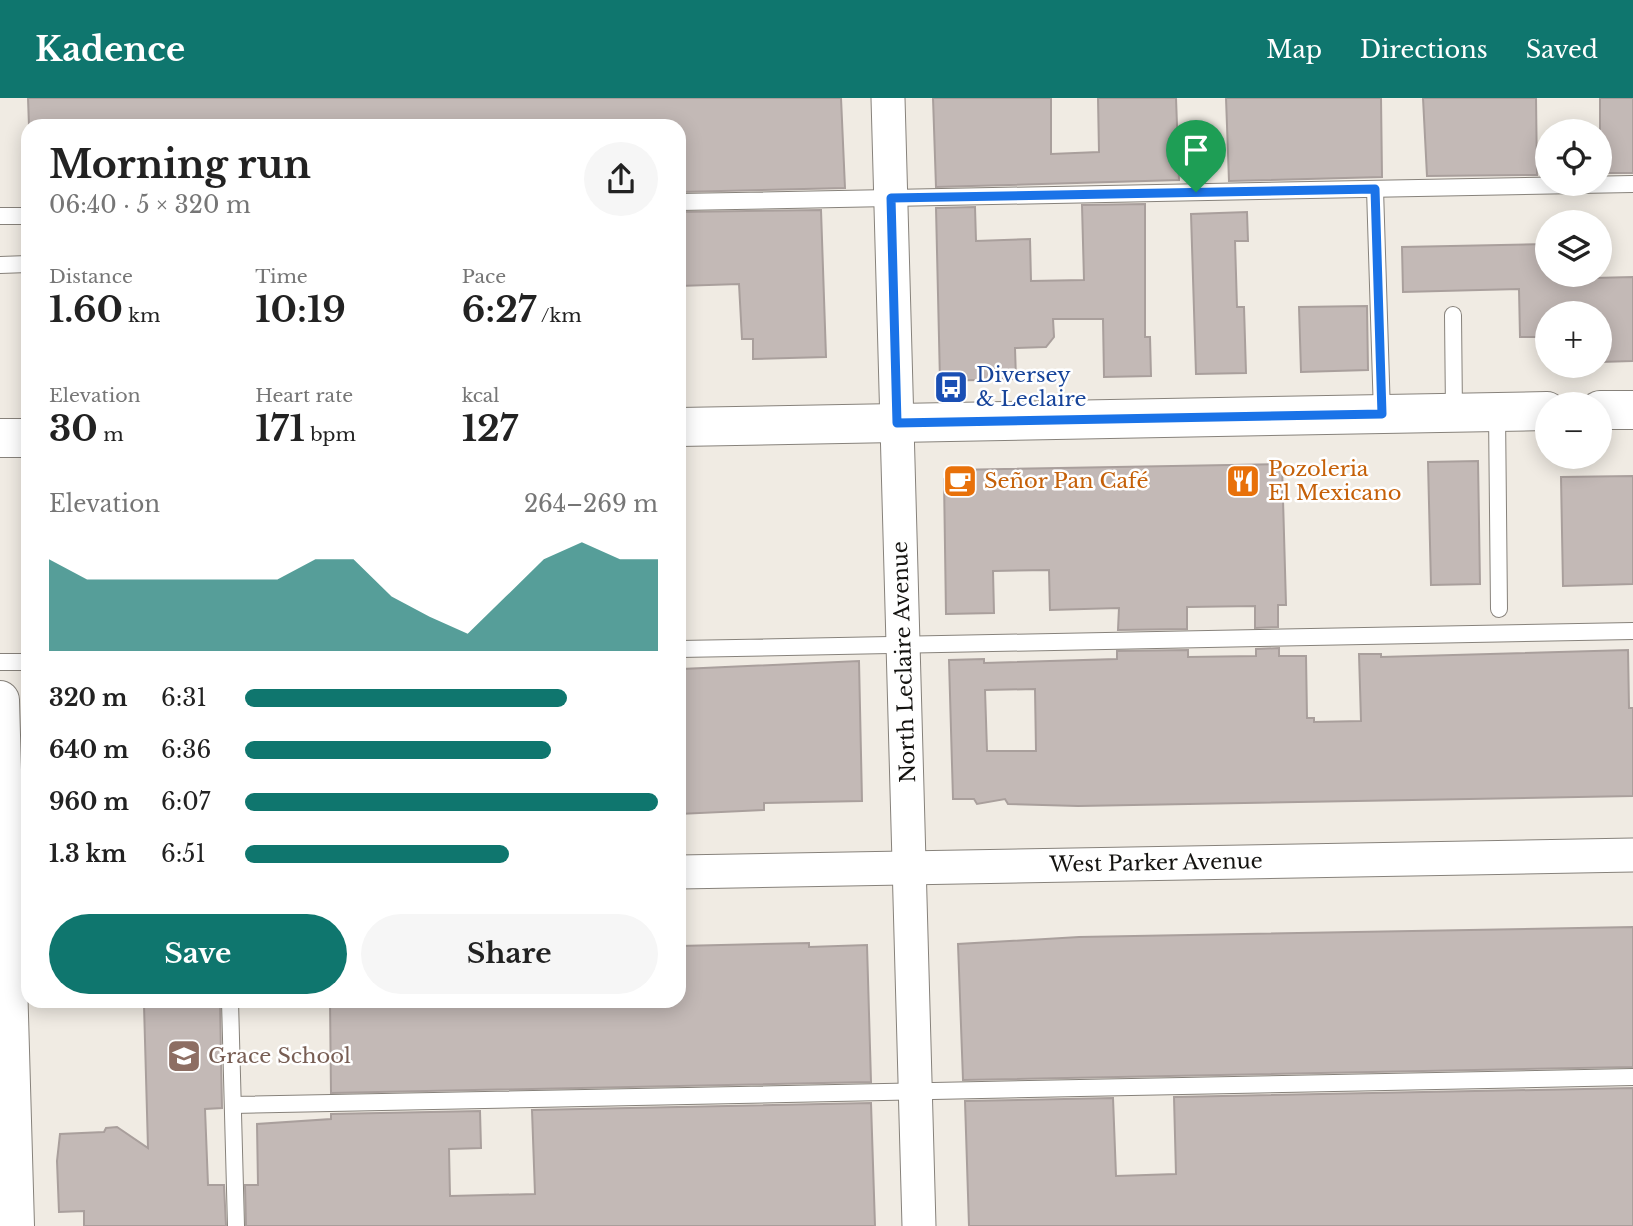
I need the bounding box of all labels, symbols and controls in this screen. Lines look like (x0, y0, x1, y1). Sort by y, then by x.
text: Kadence (35, 29, 185, 70)
text: Map (1266, 35, 1322, 64)
text: Directions (1360, 35, 1488, 64)
text: Saved (1526, 35, 1598, 64)
map controls (1535, 119, 1612, 469)
button: locate (1535, 119, 1612, 196)
pin (1166, 120, 1226, 192)
icon: arrive (1177, 131, 1215, 169)
text: Morning run (49, 141, 311, 188)
button: share (584, 142, 658, 216)
text: 06:40 · 5 × 320 m (49, 191, 251, 219)
button: layers (1535, 210, 1612, 287)
text: Distance (49, 265, 133, 288)
text: Time (255, 265, 308, 288)
text: Pace (462, 265, 506, 288)
text: 1.60 (49, 288, 123, 331)
text: 10:19 (255, 288, 346, 331)
text: 6:27 (462, 288, 536, 331)
button: + (1535, 301, 1612, 378)
text: km (123, 304, 160, 327)
text: /km (536, 304, 582, 327)
place label: Diversey & Leclaire (976, 362, 1086, 412)
bus stop icon: Diversey & Leclaire (932, 368, 970, 406)
text: Elevation (49, 384, 141, 407)
text: Heart rate (255, 384, 353, 407)
text: kcal (462, 384, 500, 407)
button: − (1535, 392, 1612, 469)
text: 30 (49, 407, 98, 450)
text: 171 (255, 407, 305, 450)
text: 127 (462, 407, 518, 450)
text: m (98, 423, 124, 446)
text: bpm (305, 423, 356, 446)
place label: Pozoleria El Mexicano (1268, 456, 1401, 506)
cafe icon: Señor Pan Café (941, 462, 979, 500)
restaurant icon: Pozoleria El Mexicano (1224, 462, 1262, 500)
place label: Señor Pan Café (984, 468, 1149, 494)
text: Elevation (49, 490, 160, 518)
text: 264–269 m (524, 490, 658, 518)
street label: North Leclaire Avenue (887, 541, 921, 783)
text: 320 m (49, 684, 128, 712)
text: 6:31 (161, 684, 207, 712)
text: 640 m (49, 736, 129, 764)
text: 6:36 (161, 736, 211, 764)
text: 960 m (49, 788, 129, 816)
text: 6:07 (161, 788, 210, 816)
text: 1.3 km (49, 840, 127, 868)
text: 6:51 (161, 840, 206, 868)
street label: West Parker Avenue (1048, 848, 1263, 878)
button: Save (49, 914, 347, 994)
button: Share (361, 914, 658, 994)
school or university icon: Grace School (165, 1037, 203, 1075)
place label: Grace School (208, 1043, 351, 1069)

